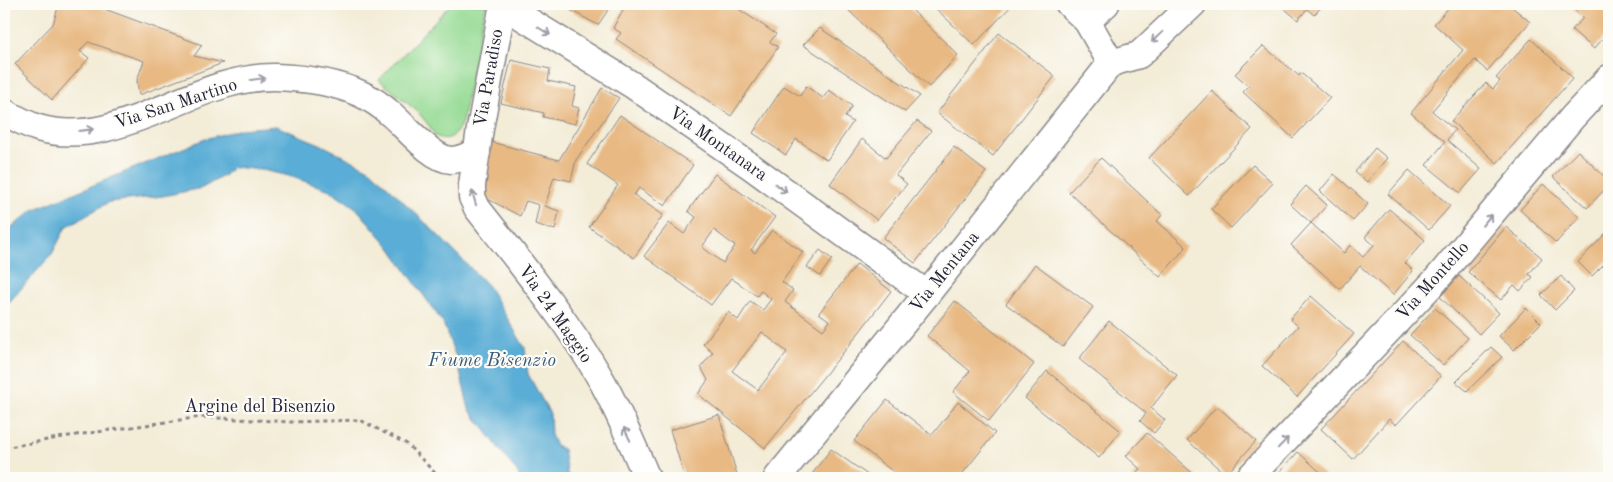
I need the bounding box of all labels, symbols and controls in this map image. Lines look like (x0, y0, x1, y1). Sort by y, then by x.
one-way arrow (537, 26, 551, 36)
street label: Via Paradiso (471, 27, 507, 129)
one-way arrow (1151, 31, 1164, 43)
one-way arrow (249, 74, 265, 84)
street label: Via San Martino (112, 76, 240, 132)
street label: Via Montanara (665, 103, 771, 185)
one-way arrow (78, 125, 94, 135)
one-way arrow (774, 183, 787, 194)
one-way arrow (469, 190, 478, 206)
one-way arrow (1481, 213, 1492, 226)
street label: Via Mentana (907, 228, 983, 316)
street label: Via Montello (1393, 238, 1473, 324)
street label: Via 24 Maggio (515, 262, 595, 366)
water label: Fiume Bisenzio (427, 352, 556, 371)
street label: Argine del Bisenzio (184, 398, 336, 416)
one-way arrow (622, 426, 632, 441)
one-way arrow (1277, 437, 1289, 449)

